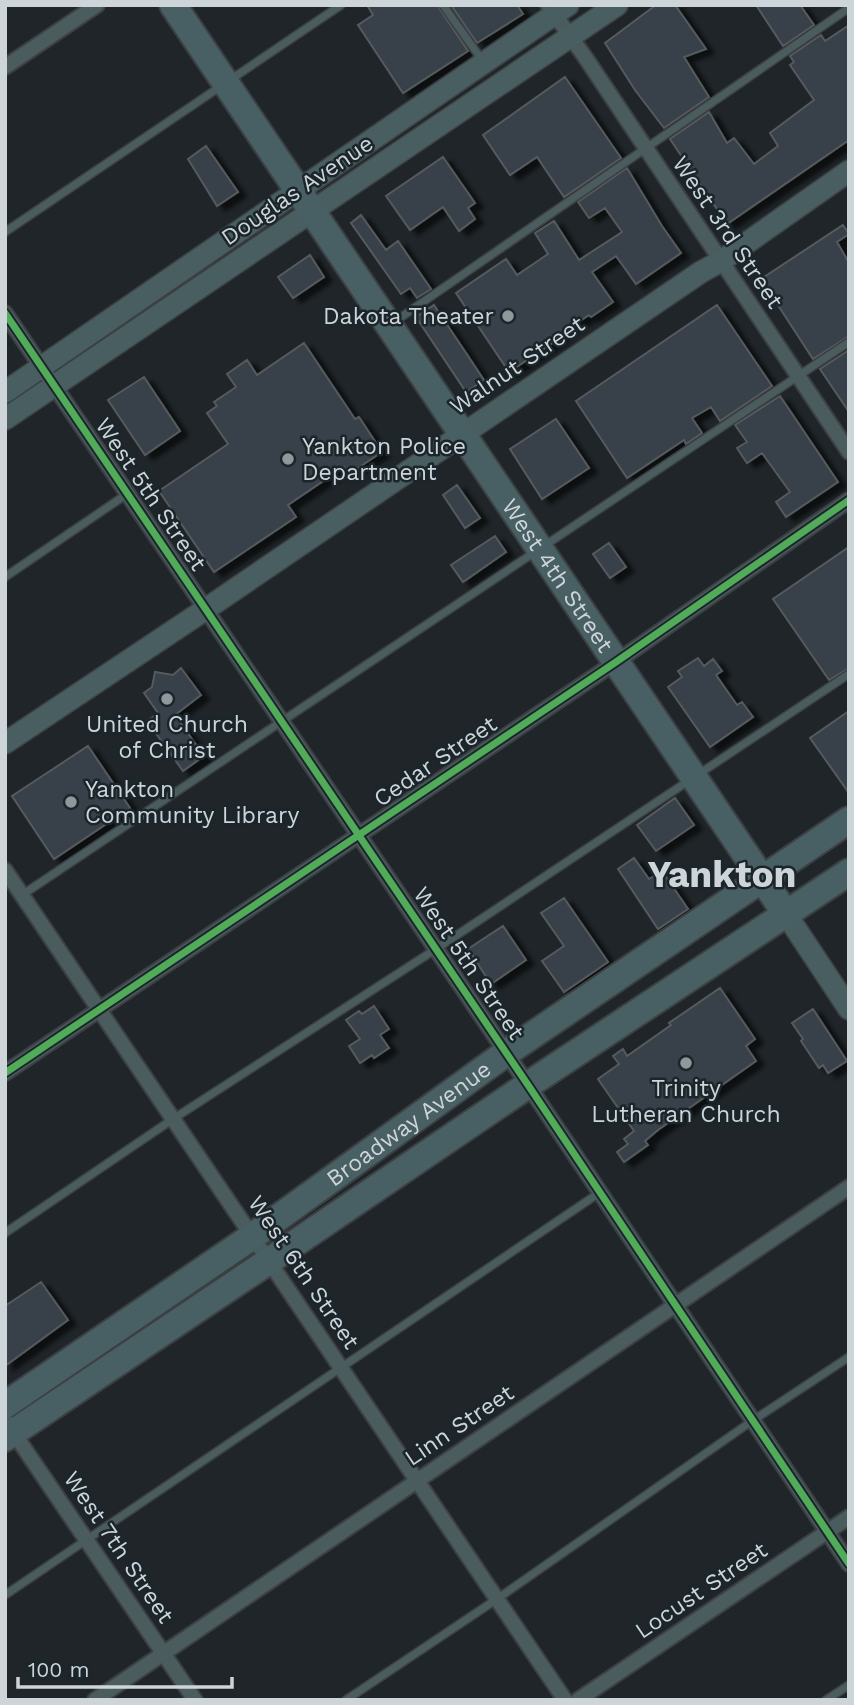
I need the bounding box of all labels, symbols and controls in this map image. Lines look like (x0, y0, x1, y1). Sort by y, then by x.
street label: Douglas Avenue (216, 130, 378, 251)
street label: West 3rd Street (667, 151, 789, 314)
place label: Dakota Theater (323, 303, 494, 330)
marker: Dakota Theater (500, 308, 516, 324)
street label: Walnut Street (445, 310, 590, 420)
street label: West 5th Street (89, 413, 212, 576)
place label: Yankton Police Department (302, 433, 466, 486)
marker: Yankton Police Department (280, 451, 296, 467)
street label: West 4th Street (496, 494, 619, 658)
marker: United Church of Christ (159, 691, 175, 707)
street label: Cedar Street (369, 710, 502, 812)
place label: United Church of Christ (86, 711, 248, 764)
place label: Yankton Community Library (85, 776, 299, 829)
marker: Yankton Community Library (63, 794, 79, 810)
district label: Yankton (647, 853, 797, 896)
street label: West 5th Street (407, 882, 530, 1045)
street label: Broadway Avenue (321, 1055, 496, 1192)
marker: Trinity Lutheran Church (678, 1055, 694, 1071)
place label: Trinity Lutheran Church (591, 1075, 781, 1128)
street label: West 6th Street (242, 1190, 365, 1354)
street label: Linn Street (400, 1379, 519, 1472)
street label: West 7th Street (58, 1466, 180, 1629)
street label: Locust Street (630, 1536, 773, 1644)
scale bar (18, 1646, 231, 1690)
text: 100 m (28, 1657, 90, 1682)

